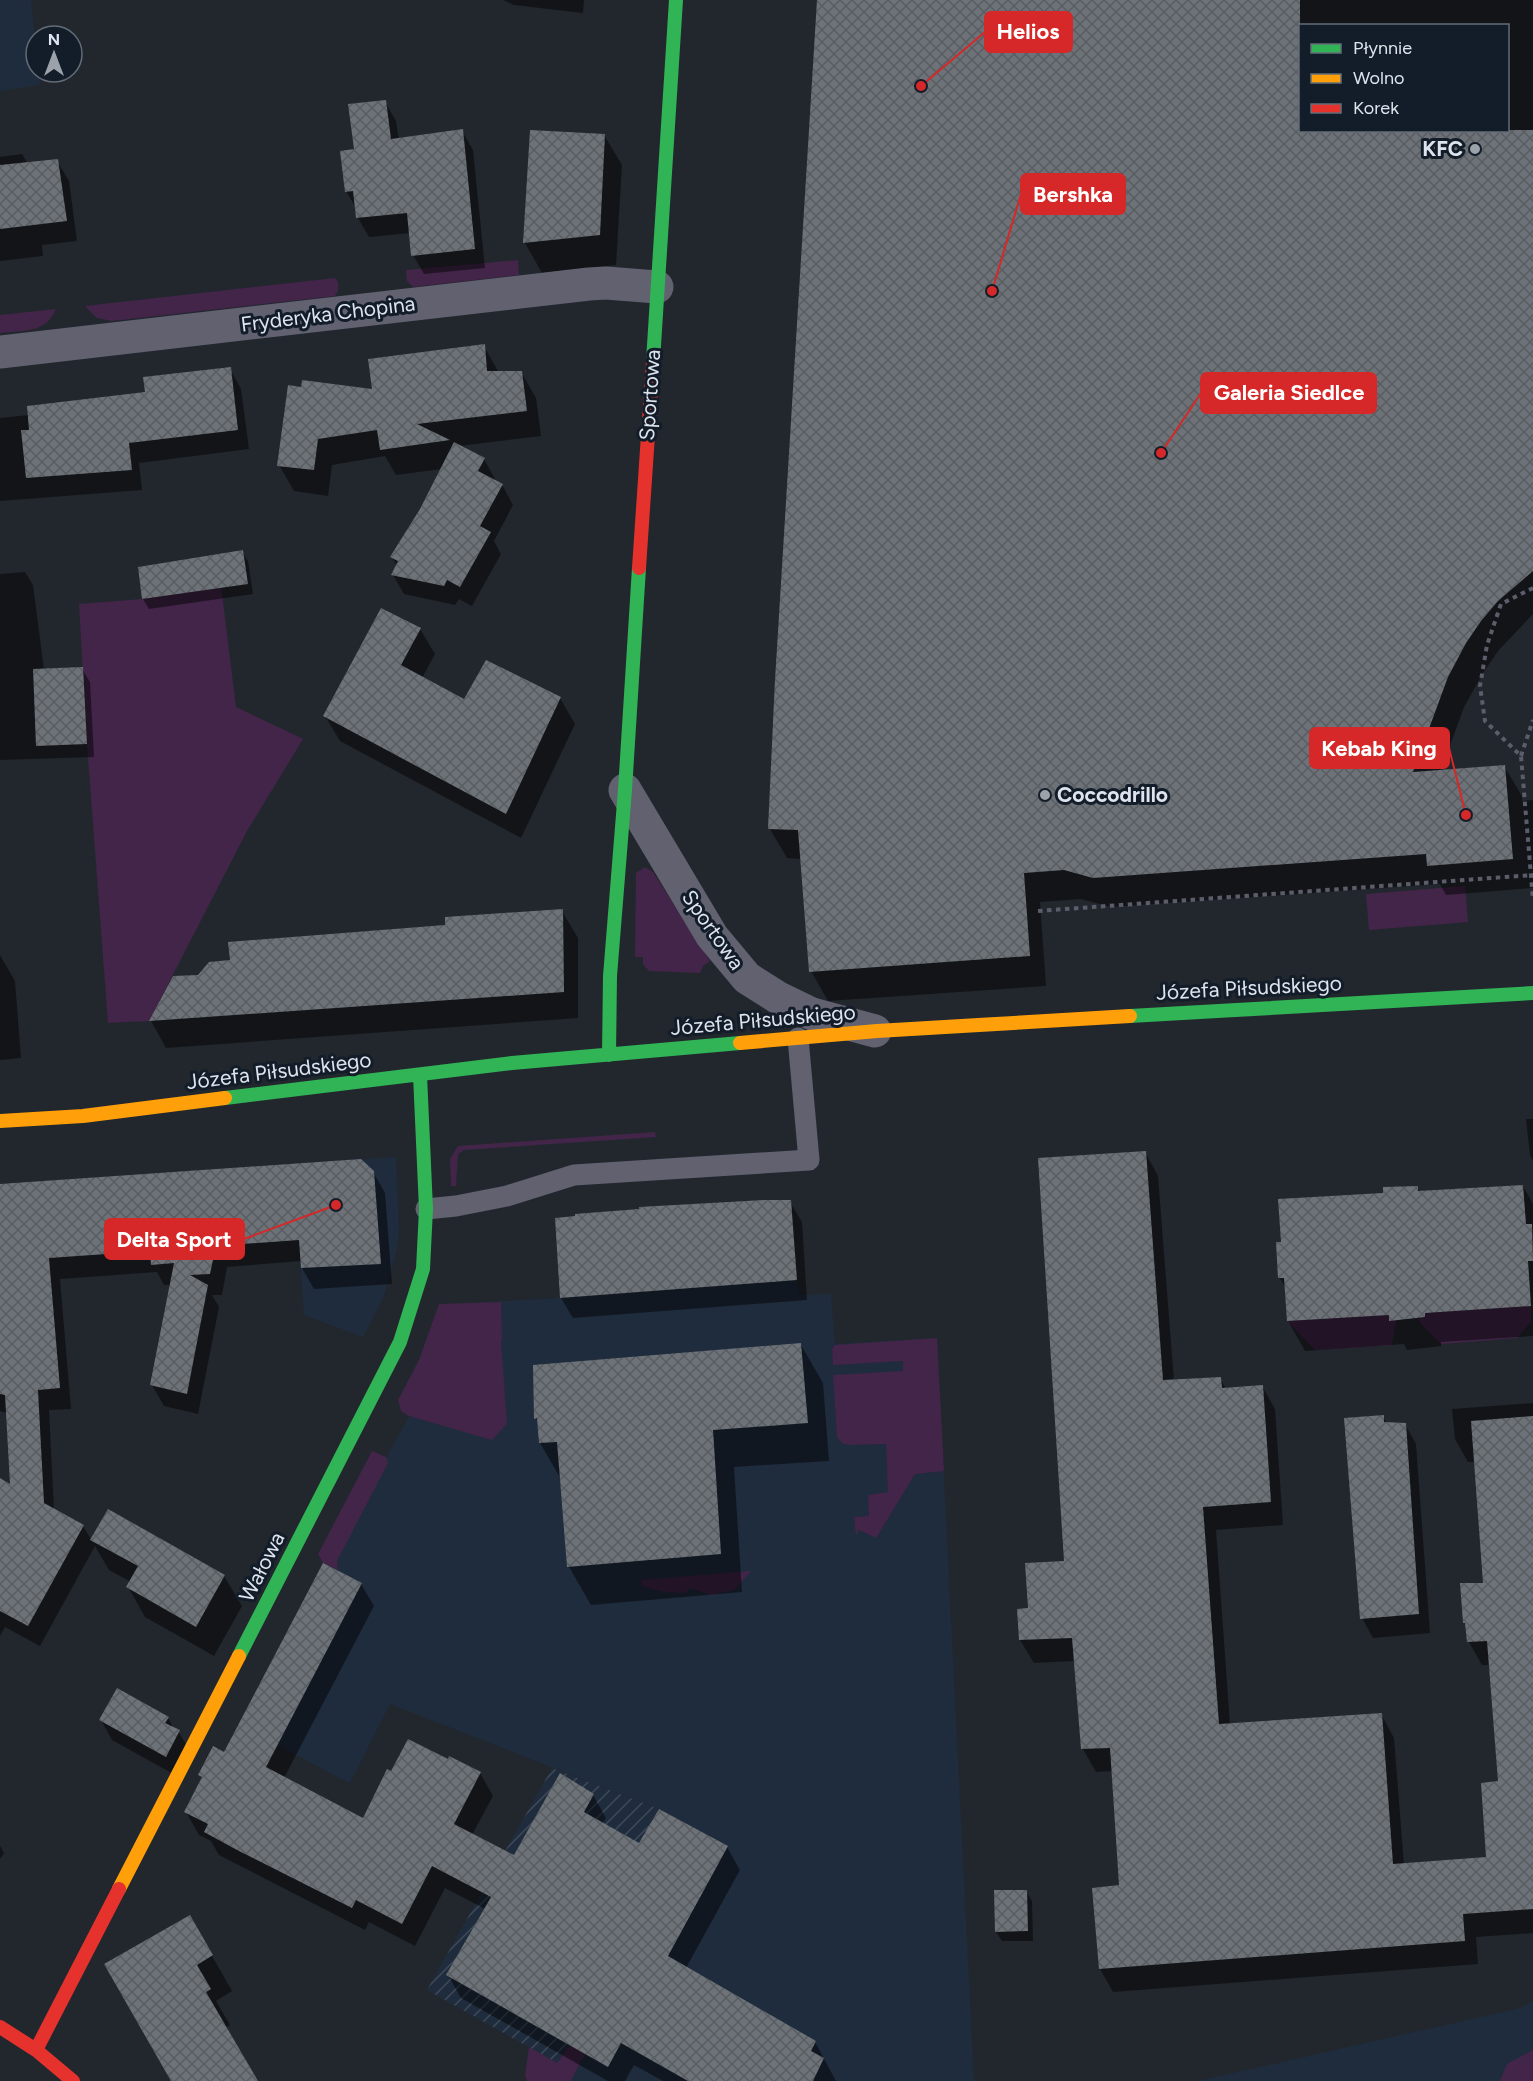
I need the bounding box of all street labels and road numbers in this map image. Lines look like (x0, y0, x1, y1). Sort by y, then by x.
street label: Fryderyka Chopina (239, 290, 417, 337)
street label: Sportowa (634, 349, 665, 441)
street label: Sportowa (677, 885, 750, 974)
street label: Józefa Piłsudskiego (1155, 970, 1342, 1005)
street label: Józefa Piłsudskiego (669, 999, 857, 1040)
street label: Józefa Piłsudskiego (185, 1047, 373, 1094)
street label: Wałowa (233, 1528, 290, 1606)

